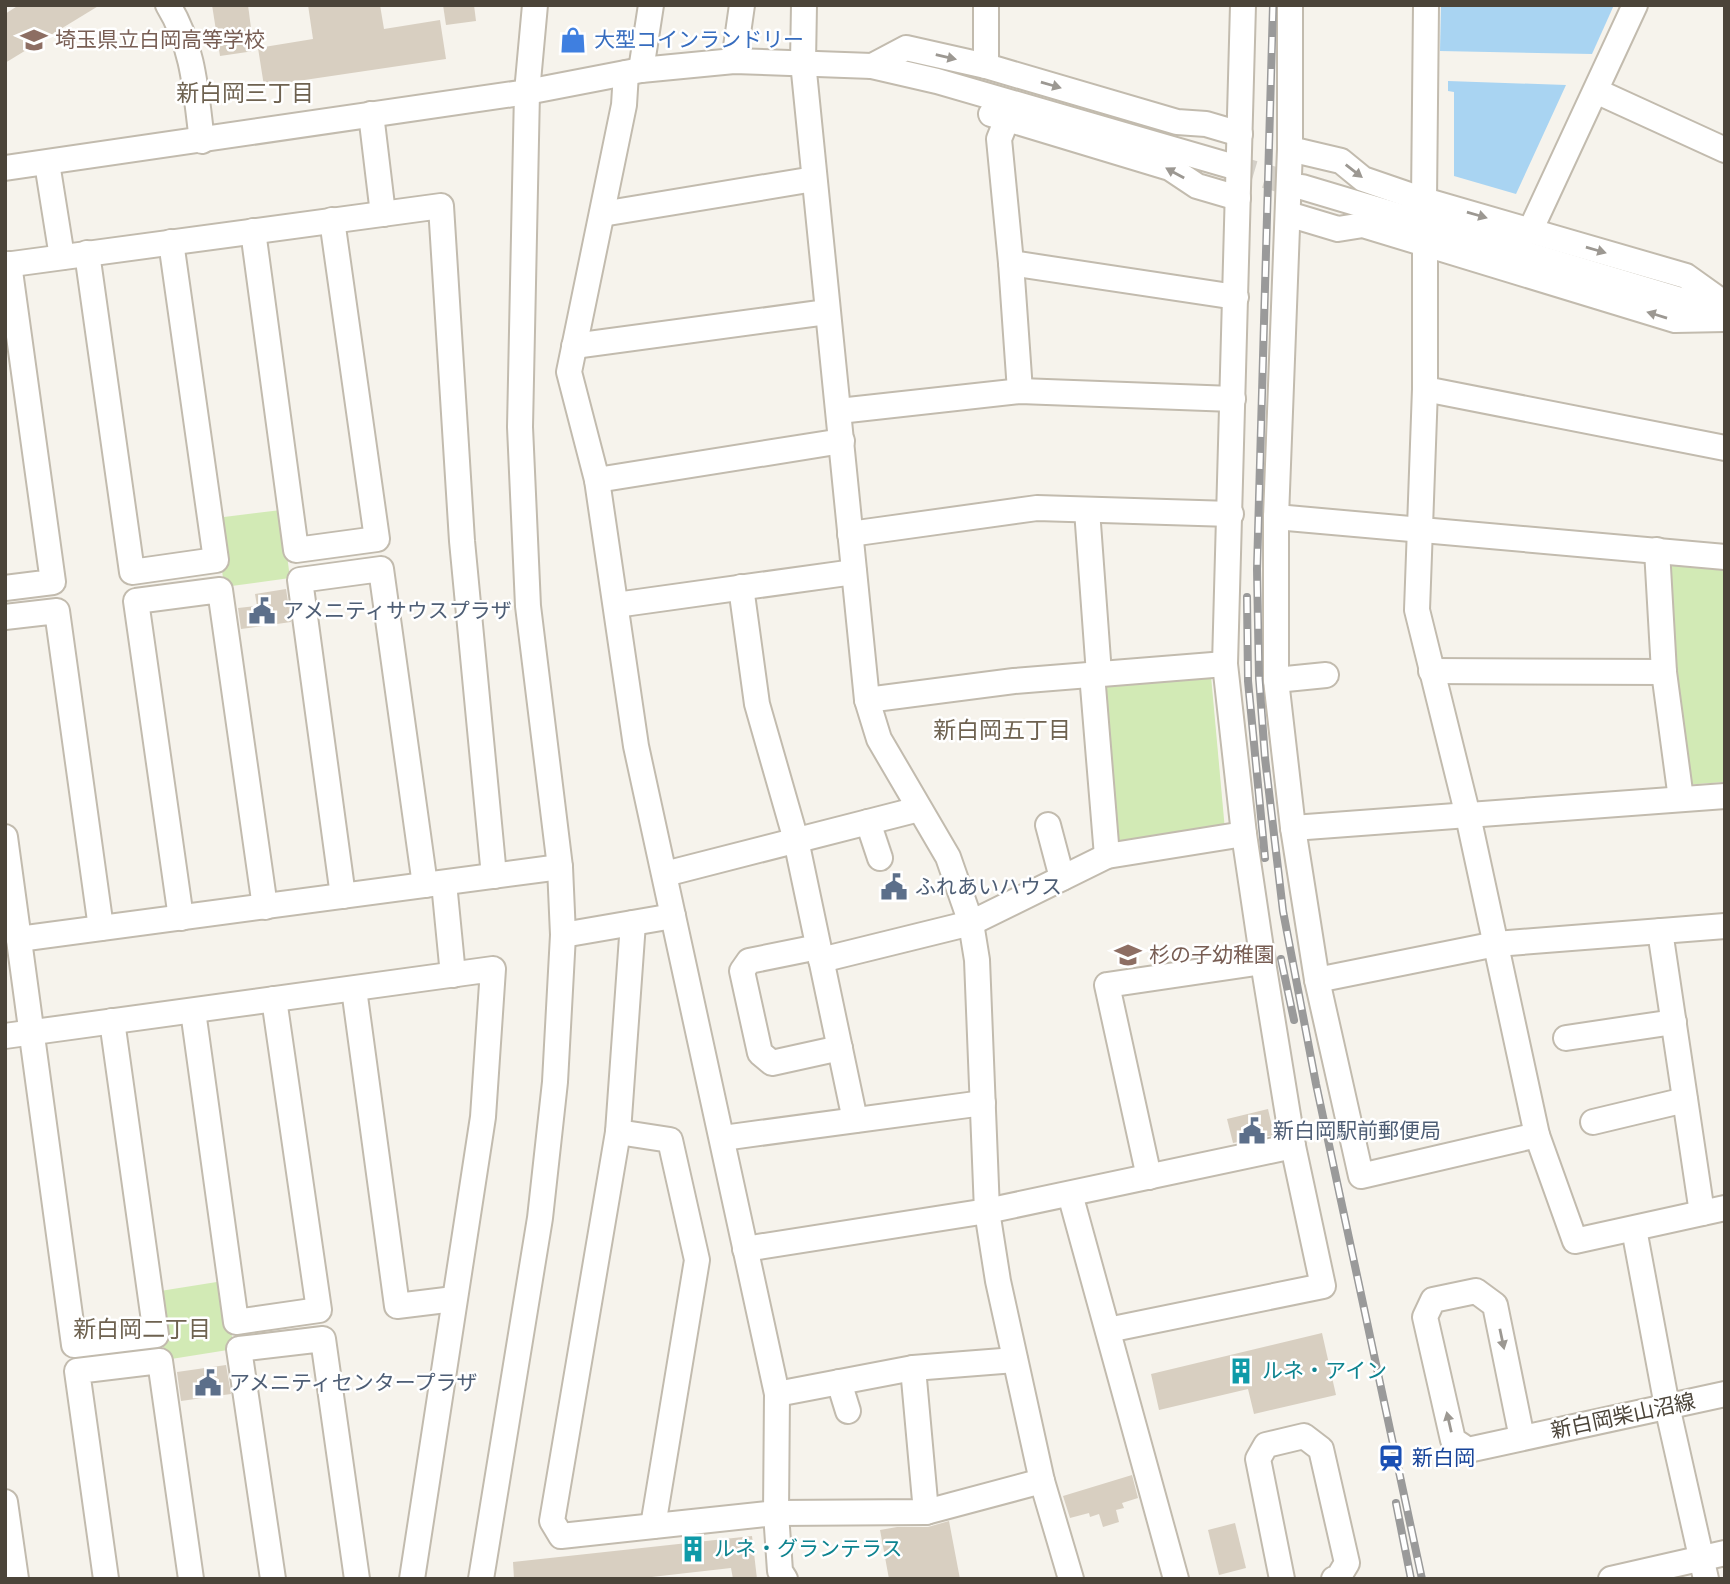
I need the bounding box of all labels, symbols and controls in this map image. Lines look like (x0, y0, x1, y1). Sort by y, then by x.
school or university icon: 埼玉県立白岡高等学校 (19, 25, 49, 55)
shop icon: 大型コインランドリー (558, 25, 588, 55)
place label: 埼玉県立白岡高等学校 (55, 28, 265, 53)
place label: 大型コインランドリー (594, 28, 804, 53)
one-way arrow (935, 52, 957, 63)
district label: 新白岡三丁目 (176, 80, 314, 108)
one-way arrow (1041, 81, 1062, 91)
one-way arrow (1344, 164, 1362, 179)
one-way arrow (1165, 167, 1185, 179)
one-way arrow (1467, 211, 1488, 221)
one-way arrow (1586, 245, 1607, 255)
one-way arrow (1647, 309, 1668, 319)
public building icon: アメニティサウスプラザ (247, 596, 277, 626)
place label: アメニティサウスプラザ (283, 599, 512, 624)
district label: 新白岡五丁目 (933, 717, 1071, 745)
public building icon: ふれあいハウス (879, 872, 909, 902)
place label: ふれあいハウス (915, 875, 1062, 900)
school or university icon: 杉の子幼稚園 (1113, 940, 1143, 970)
place label: 杉の子幼稚園 (1149, 943, 1275, 968)
public building icon: 新白岡駅前郵便局 (1237, 1116, 1267, 1146)
place label: 新白岡駅前郵便局 (1273, 1119, 1441, 1144)
district label: 新白岡二丁目 (73, 1316, 211, 1344)
one-way arrow (1496, 1328, 1507, 1350)
building icon: ルネ・アイン (1226, 1356, 1256, 1386)
place label: ルネ・アイン (1262, 1359, 1387, 1384)
public building icon: アメニティセンタープラザ (193, 1368, 223, 1398)
place label: アメニティセンタープラザ (229, 1371, 477, 1396)
street label: 新白岡柴山沼線 (1549, 1389, 1698, 1444)
one-way arrow (1443, 1411, 1454, 1433)
station icon: 新白岡 (1376, 1443, 1406, 1473)
place label: 新白岡 (1412, 1446, 1475, 1471)
building icon: ルネ・グランテラス (678, 1534, 708, 1564)
place label: ルネ・グランテラス (714, 1537, 903, 1562)

